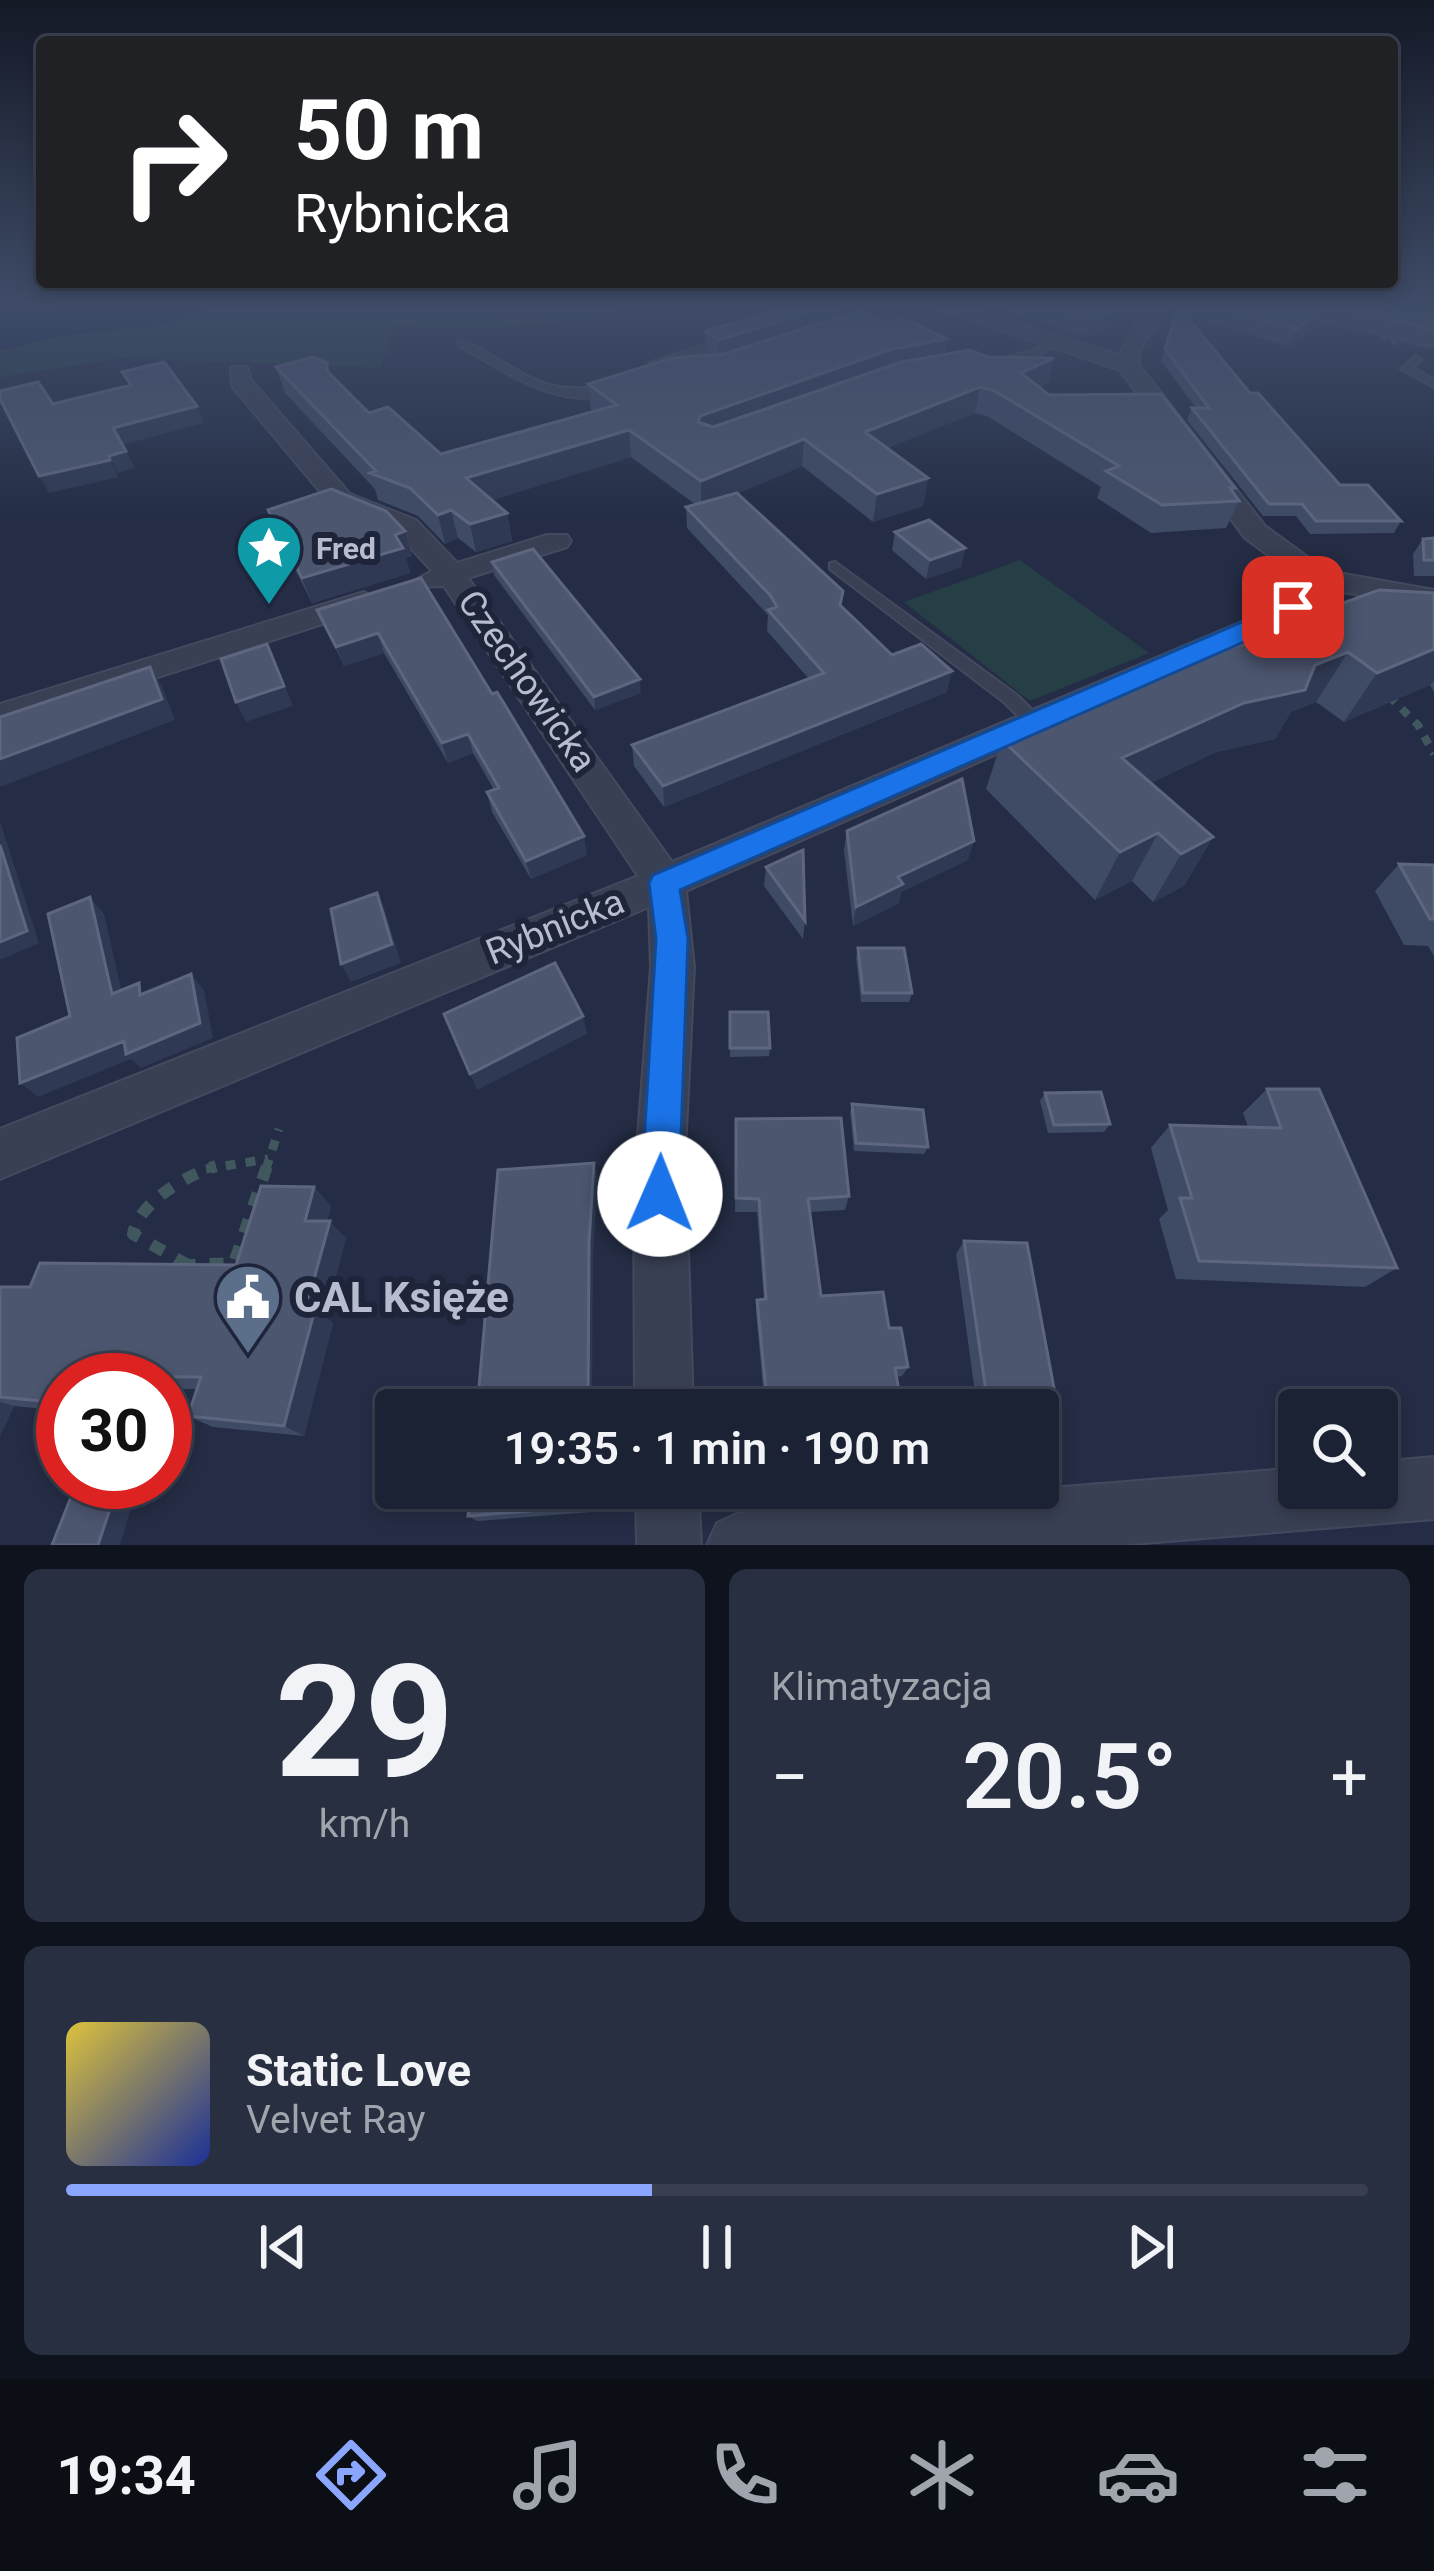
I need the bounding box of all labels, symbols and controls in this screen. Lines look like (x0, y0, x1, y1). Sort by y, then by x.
text: 50 m (294, 81, 484, 180)
icon: right (96, 84, 252, 240)
text: Rybnicka (294, 182, 511, 245)
place icon: Fred (234, 513, 304, 607)
place label: Fred (316, 531, 376, 566)
pin (1242, 556, 1344, 658)
icon: arrive (1260, 574, 1326, 640)
street label: Czechowicka (449, 582, 605, 780)
street label: Rybnicka (480, 880, 630, 974)
position arrow (597, 1131, 723, 1257)
public building icon: CAL Księże (213, 1262, 283, 1356)
place label: CAL Księże (294, 1273, 509, 1322)
speed limit sign: 30 (36, 1353, 192, 1509)
map controls (1278, 1389, 1398, 1509)
button: search (1278, 1389, 1398, 1509)
text: 19:35 · 1 min · 190 m (504, 1422, 930, 1475)
text: 29 (275, 1631, 454, 1814)
text: Klimatyzacja (771, 1664, 993, 1710)
text: 20.5° (962, 1725, 1177, 1830)
text: − (771, 1739, 809, 1816)
text: + (1331, 1739, 1368, 1816)
text: km/h (319, 1801, 410, 1847)
text: Static Love (246, 2044, 471, 2097)
text: Velvet Ray (246, 2097, 425, 2143)
icon: previous (250, 2214, 316, 2280)
icon: pause (684, 2214, 750, 2280)
icon: next (1118, 2214, 1184, 2280)
icon: directions (309, 2433, 393, 2517)
icon: music (506, 2433, 590, 2517)
icon: phone (703, 2433, 787, 2517)
icon: climate (900, 2433, 984, 2517)
icon: car (1096, 2433, 1180, 2517)
icon: filters (1293, 2433, 1377, 2517)
text: 19:34 (56, 2444, 196, 2507)

